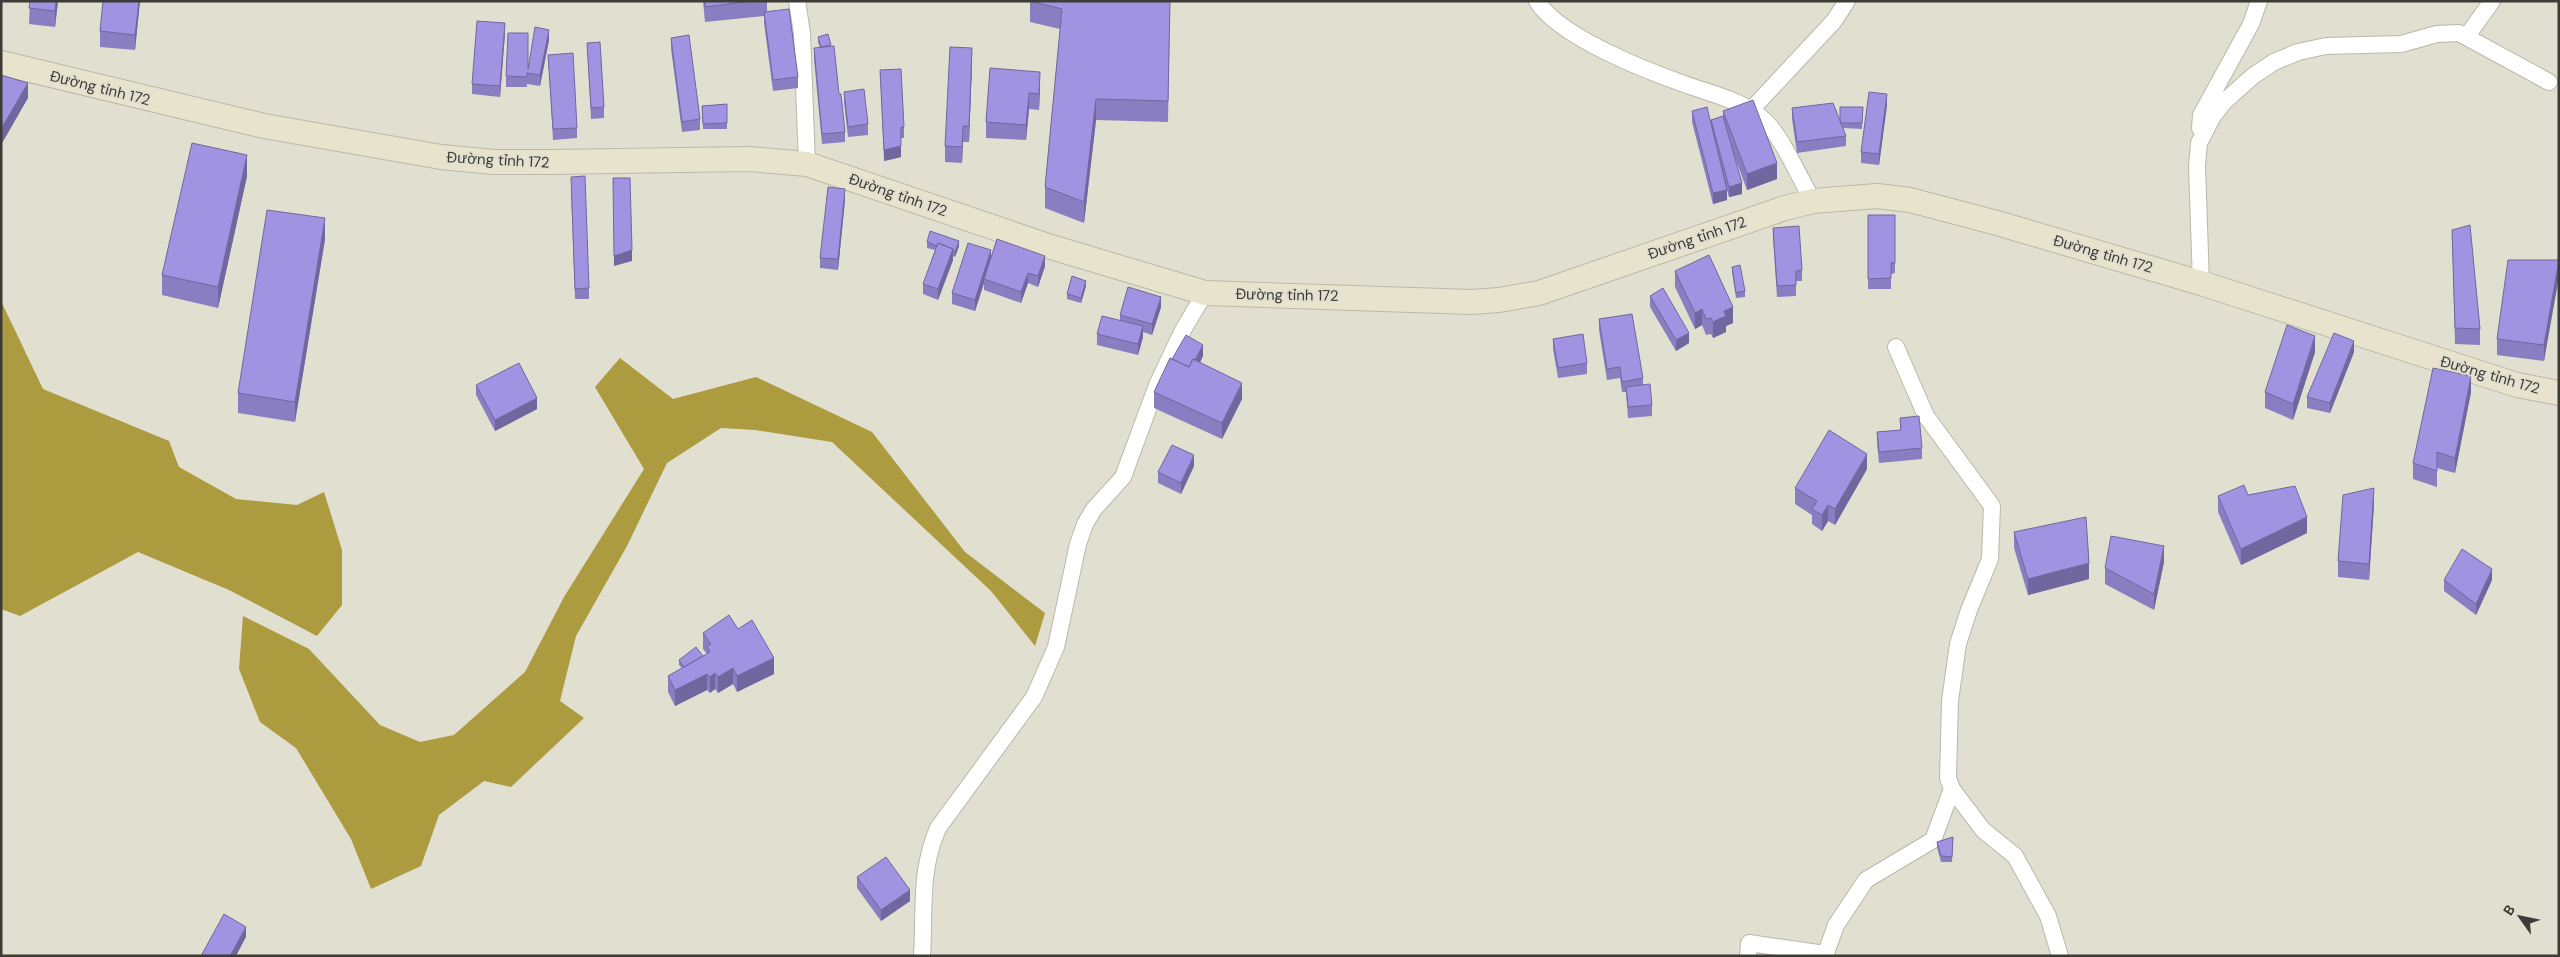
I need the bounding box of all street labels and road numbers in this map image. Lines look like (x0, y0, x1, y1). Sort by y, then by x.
street label: Đường tỉnh 172 (48, 66, 152, 110)
street label: Đường tỉnh 172 (446, 147, 550, 173)
street label: Đường tỉnh 172 (846, 169, 950, 221)
street label: Đường tỉnh 172 (1645, 212, 1749, 264)
street label: Đường tỉnh 172 (2051, 230, 2155, 278)
street label: Đường tỉnh 172 (1235, 284, 1339, 306)
street label: Đường tỉnh 172 (2438, 351, 2542, 399)

